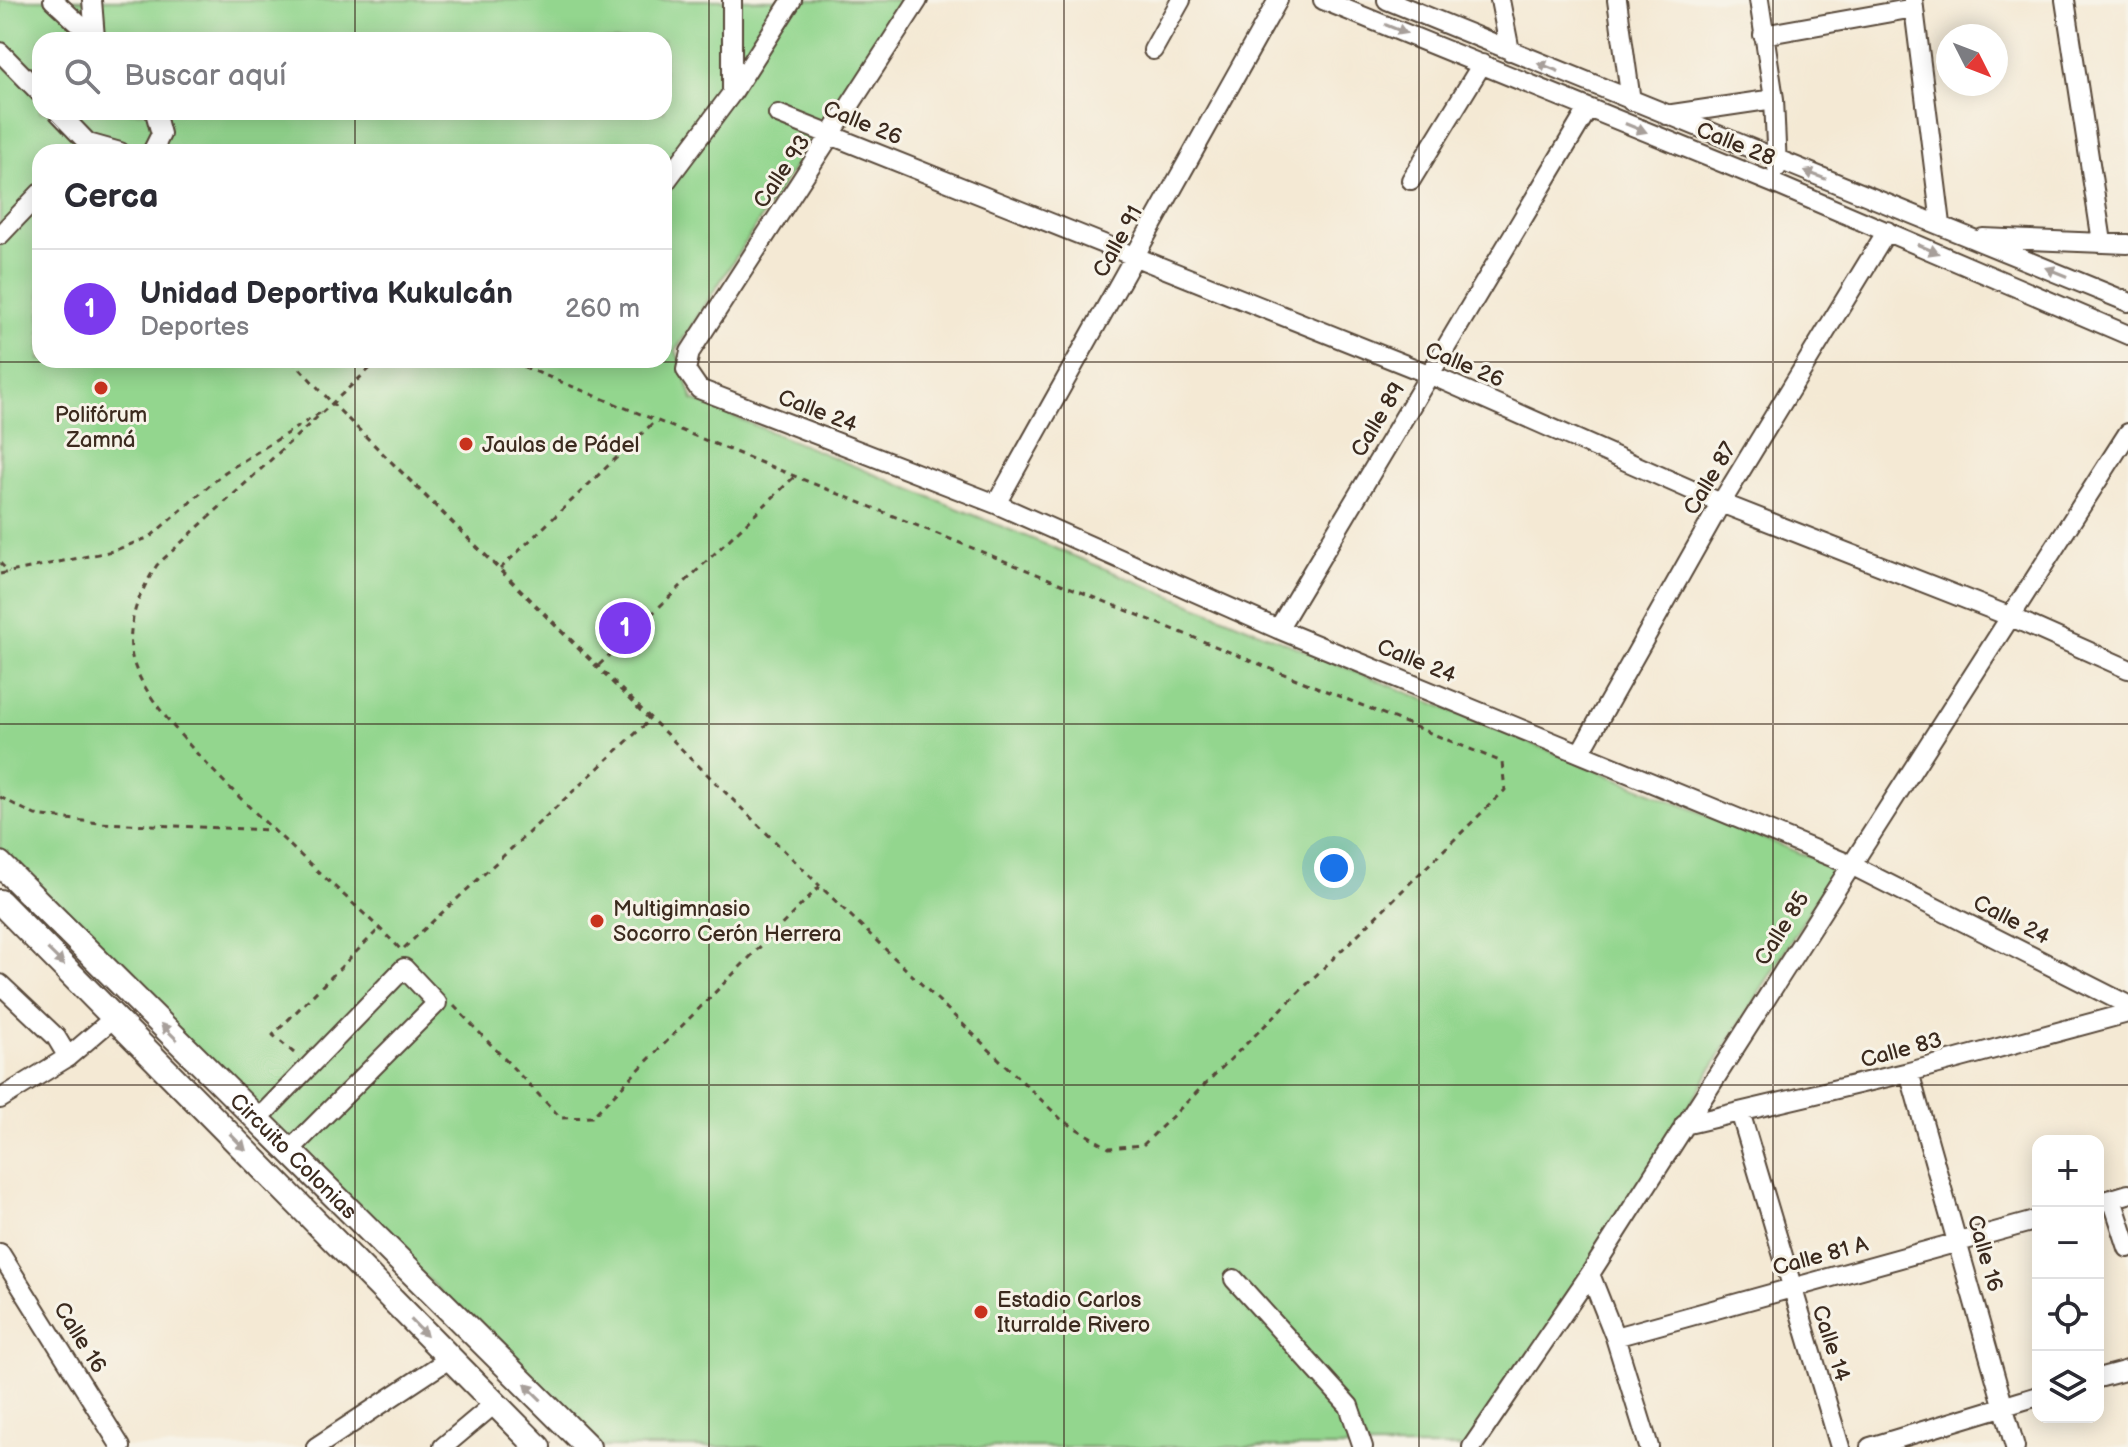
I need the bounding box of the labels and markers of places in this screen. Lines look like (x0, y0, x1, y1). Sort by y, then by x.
marker: Polifórum Zamná (92, 379, 110, 397)
place label: Polifórum Zamná (55, 402, 147, 454)
place label: Jaulas de Pádel (482, 432, 639, 459)
marker: Jaulas de Pádel (457, 435, 475, 453)
pin: 1 (599, 598, 651, 658)
place label: Multigimnasio Socorro Cerón Herrera (613, 896, 842, 948)
marker: Multigimnasio Socorro Cerón Herrera (588, 912, 606, 930)
place label: Estadio Carlos Iturralde Rivero (997, 1287, 1150, 1339)
marker: Estadio Carlos Iturralde Rivero (972, 1303, 990, 1321)

